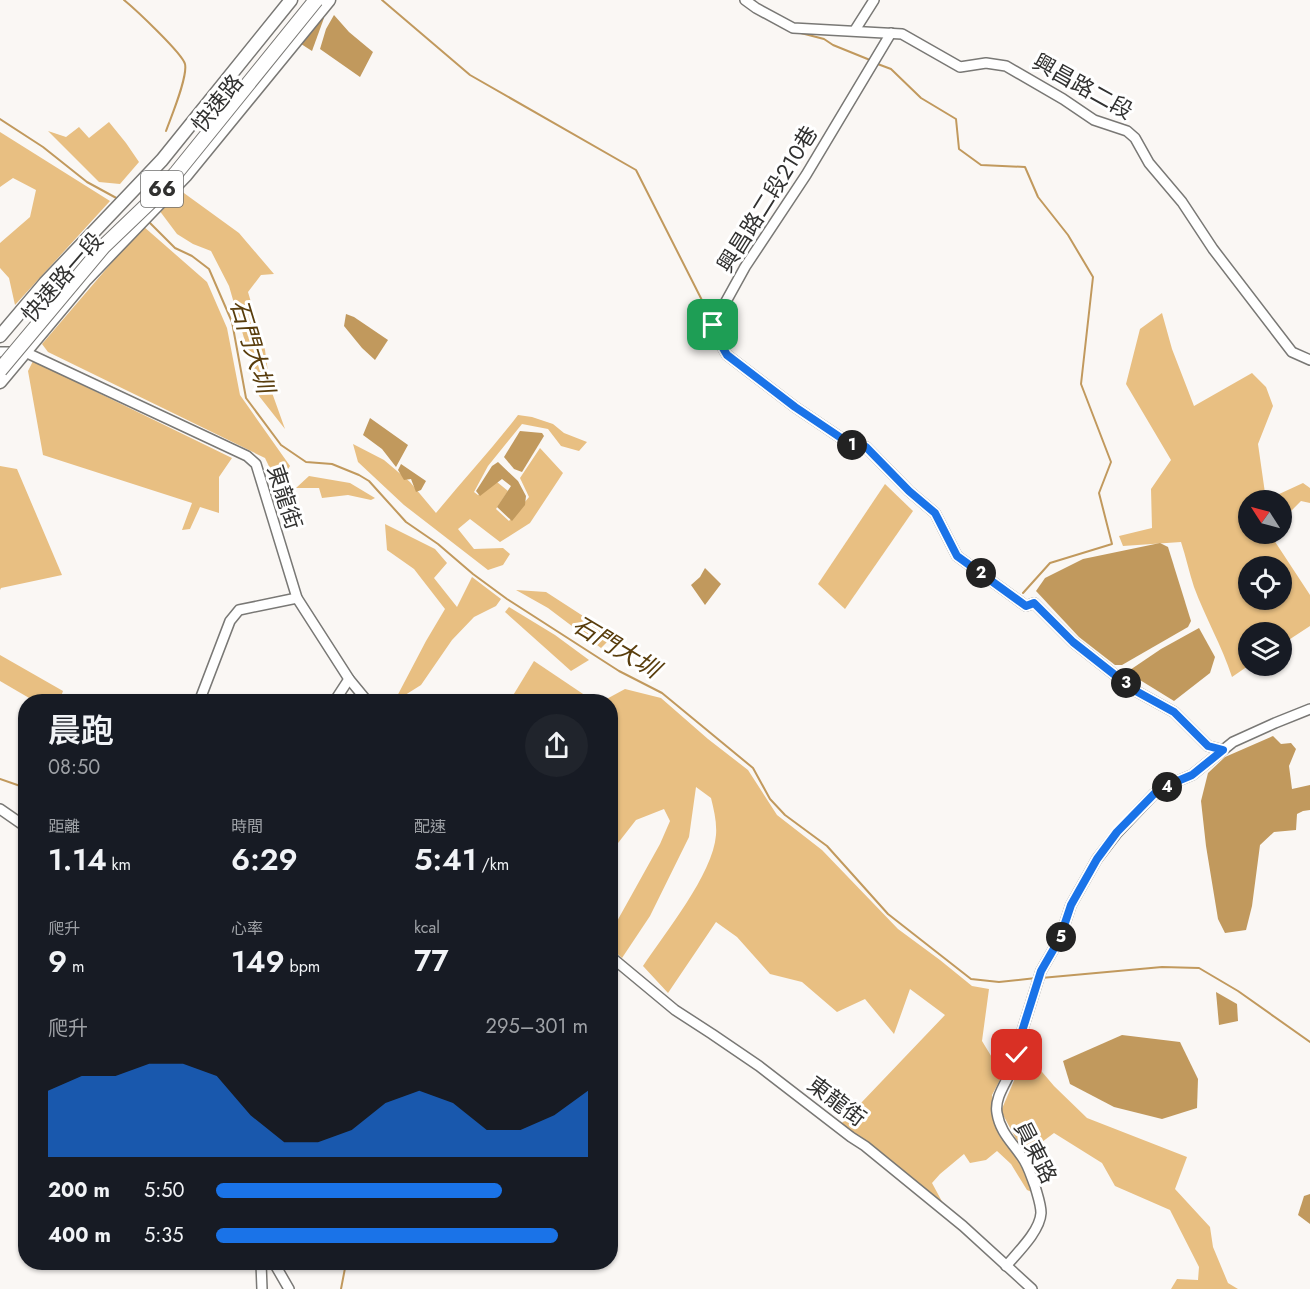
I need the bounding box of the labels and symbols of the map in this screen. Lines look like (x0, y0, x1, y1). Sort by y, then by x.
street label: 興昌路二段 (1027, 45, 1139, 127)
street label: 快速路 (184, 67, 250, 139)
street label: 興昌路二段210巷 (709, 119, 825, 279)
road number: 66 (141, 171, 183, 207)
street label: 快速路一段 (14, 225, 110, 329)
water label: 石門大圳 (222, 295, 284, 400)
pin (687, 299, 738, 350)
pin: 1 (837, 430, 867, 460)
street label: 東龍街 (260, 461, 310, 533)
north arrow (1238, 490, 1292, 544)
pin: 2 (966, 558, 996, 588)
water label: 石門大圳 (566, 607, 669, 688)
pin: 3 (1111, 668, 1141, 698)
pin: 4 (1152, 772, 1182, 802)
pin: 5 (1046, 922, 1076, 952)
pin (991, 1029, 1042, 1080)
street label: 東龍街 (801, 1068, 873, 1134)
street label: 員東路 (1007, 1115, 1065, 1189)

